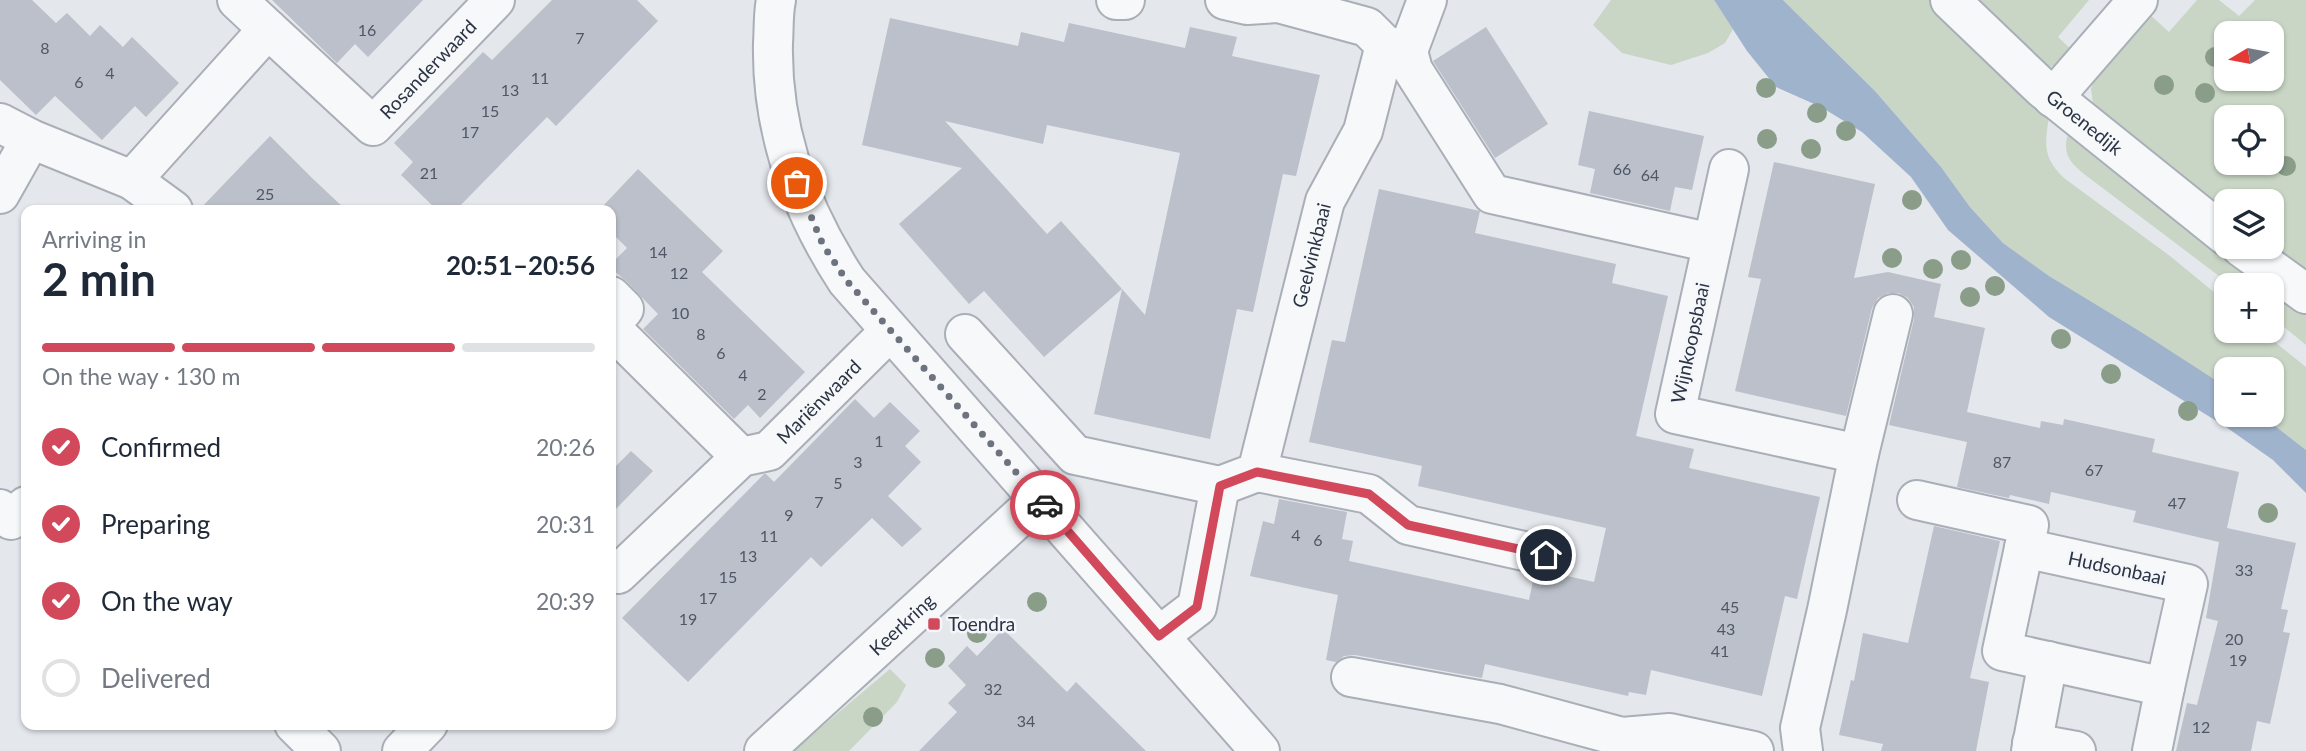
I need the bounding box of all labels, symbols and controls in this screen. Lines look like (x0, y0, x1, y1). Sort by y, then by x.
street label: Rosanderwaard (375, 15, 481, 123)
house number: 16 (358, 20, 376, 39)
north arrow (2214, 21, 2284, 91)
map controls (2214, 21, 2284, 427)
house number: 7 (575, 28, 585, 47)
house number: 8 (40, 38, 50, 57)
house number: 4 (105, 63, 115, 82)
house number: 11 (531, 68, 549, 87)
house number: 6 (74, 72, 84, 91)
house number: 13 (501, 80, 519, 99)
street label: Groenedijk (2042, 84, 2128, 160)
house number: 15 (481, 101, 499, 120)
button: locate (2214, 105, 2284, 175)
house number: 17 (461, 122, 479, 141)
pin (767, 153, 827, 213)
house number: 66 (1613, 159, 1631, 178)
house number: 21 (420, 163, 438, 182)
icon: bag (778, 164, 816, 202)
house number: 64 (1641, 165, 1659, 184)
house number: 25 (256, 184, 274, 203)
button: layers (2214, 189, 2284, 259)
street label: Geelvinkbaai (1287, 200, 1335, 310)
text: Arriving in (42, 225, 146, 253)
house number: 14 (649, 242, 667, 261)
text: 20:51–20:56 (446, 249, 595, 281)
text: 2 min (42, 251, 156, 306)
house number: 12 (670, 263, 688, 282)
button: + (2214, 273, 2284, 343)
street label: Wijnkoopsbaai (1665, 280, 1714, 405)
house number: 10 (671, 303, 689, 322)
house number: 8 (696, 324, 706, 343)
house number: 6 (716, 343, 726, 362)
street label: Mariënwaard (771, 355, 865, 448)
button: − (2214, 357, 2284, 427)
text: On the way · 130 m (42, 362, 241, 390)
house number: 4 (738, 365, 748, 384)
house number: 2 (757, 384, 767, 403)
icon: check (42, 428, 80, 466)
text: Confirmed (101, 431, 221, 463)
house number: 1 (874, 431, 884, 450)
text: 20:26 (536, 433, 595, 461)
house number: 3 (853, 452, 863, 471)
house number: 87 (1993, 452, 2011, 471)
house number: 67 (2085, 460, 2103, 479)
courier (1010, 470, 1080, 540)
house number: 5 (833, 473, 843, 492)
icon: car (1026, 486, 1064, 524)
house number: 7 (814, 492, 824, 511)
house number: 47 (2168, 493, 2186, 512)
icon: check (42, 505, 80, 543)
house number: 9 (784, 505, 794, 524)
text: Preparing (101, 508, 210, 540)
text: 20:31 (536, 510, 595, 538)
house number: 4 (1291, 525, 1301, 544)
pin (1516, 525, 1576, 585)
house number: 11 (760, 526, 778, 545)
house number: 6 (1313, 530, 1323, 549)
icon: home (1527, 536, 1565, 574)
house number: 13 (739, 546, 757, 565)
street label: Hudsonbaai (2066, 546, 2168, 589)
house number: 33 (2235, 560, 2253, 579)
house number: 15 (719, 567, 737, 586)
icon: check (42, 582, 80, 620)
text: On the way (101, 585, 233, 617)
text: 20:39 (536, 587, 595, 615)
house number: 17 (699, 588, 717, 607)
street label: Keerkring (864, 589, 939, 660)
house number: 45 (1721, 597, 1739, 616)
house number: 19 (679, 609, 697, 628)
place label: Toendra (948, 612, 1015, 635)
marker: Toendra (926, 616, 942, 632)
house number: 43 (1717, 619, 1735, 638)
house number: 20 (2225, 629, 2243, 648)
house number: 41 (1711, 641, 1729, 660)
house number: 19 (2229, 650, 2247, 669)
text: Delivered (101, 662, 211, 694)
house number: 32 (984, 679, 1002, 698)
house number: 34 (1017, 711, 1035, 730)
house number: 12 (2192, 717, 2210, 736)

